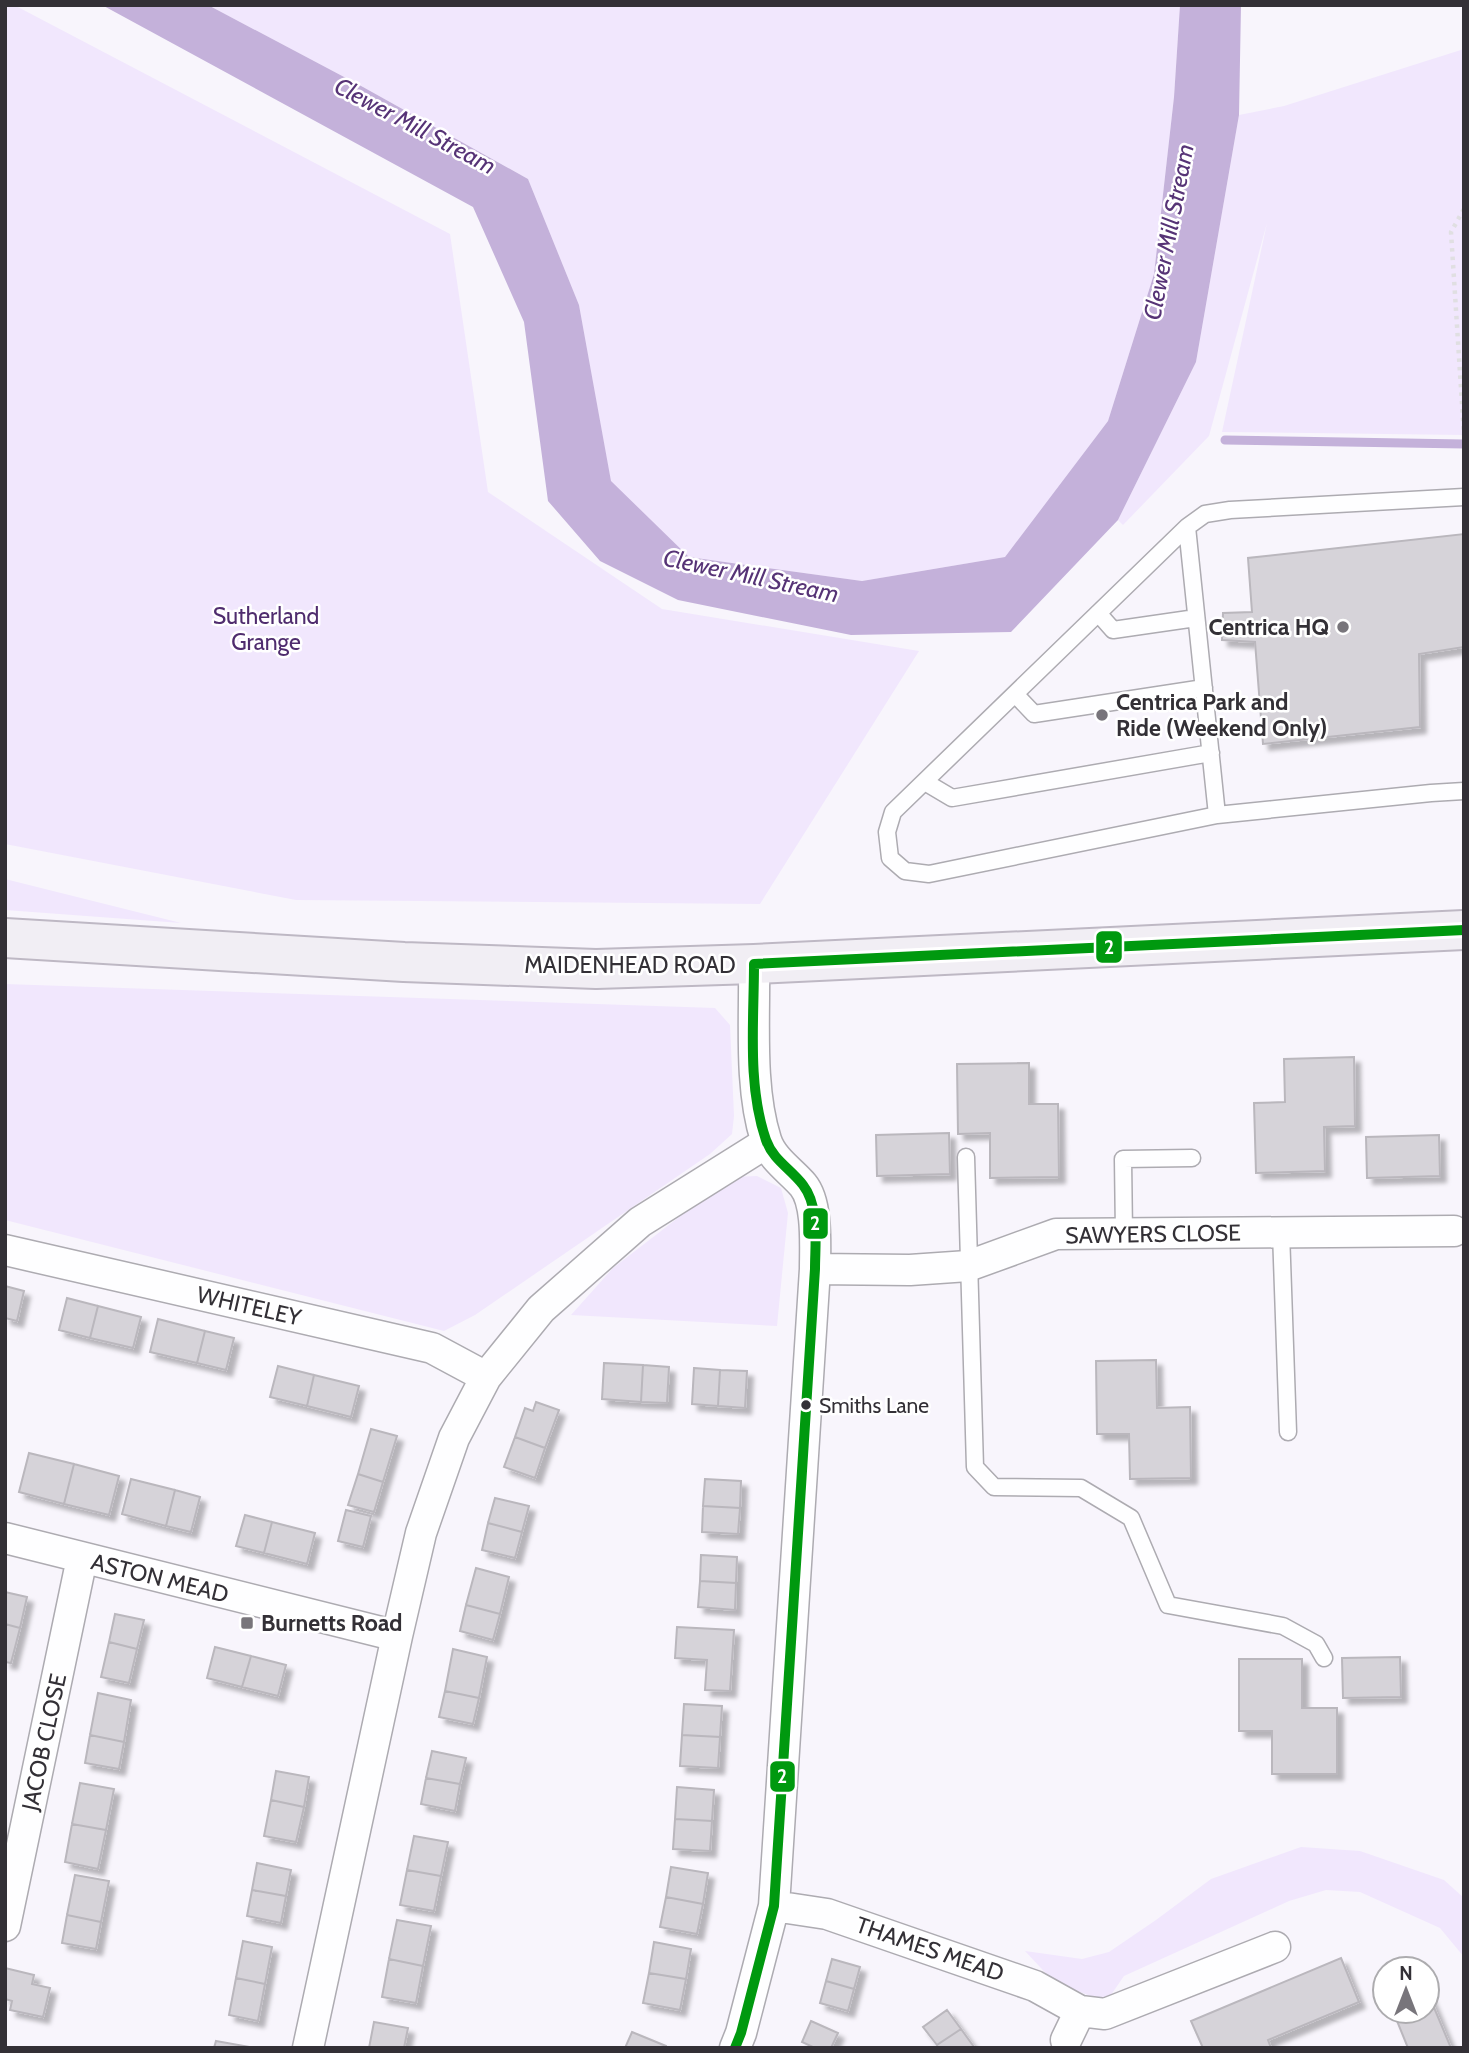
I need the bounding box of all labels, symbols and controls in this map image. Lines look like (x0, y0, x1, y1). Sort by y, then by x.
water label: Clewer Mill Stream (330, 71, 501, 180)
water label: Clewer Mill Stream (1137, 142, 1200, 322)
water label: Clewer Mill Stream (661, 543, 841, 608)
park label: Sutherland Grange (213, 602, 319, 656)
place label: Centrica HQ (1208, 613, 1329, 641)
marker: Centrica HQ (1335, 619, 1351, 635)
place label: Centrica Park and Ride (Weekend Only) (1116, 688, 1327, 742)
marker: Centrica Park and Ride (Weekend Only) (1094, 707, 1110, 723)
line badge: 2 (1095, 930, 1123, 964)
text: 2 (1104, 936, 1114, 959)
street label: MAIDENHEAD ROAD (524, 951, 736, 979)
line badge: 2 (802, 1207, 829, 1240)
text: 2 (810, 1212, 820, 1235)
street label: SAWYERS CLOSE (1065, 1218, 1241, 1250)
street label: WHITELEY (194, 1280, 305, 1332)
place label: Smiths Lane (819, 1393, 929, 1418)
marker: Smiths Lane (799, 1398, 813, 1412)
street label: ASTON MEAD (88, 1547, 232, 1609)
place label: Burnetts Road (261, 1609, 402, 1637)
marker: Burnetts Road (239, 1615, 255, 1631)
street label: JACOB CLOSE (16, 1671, 72, 1814)
line badge: 2 (769, 1760, 796, 1793)
text: 2 (777, 1765, 787, 1788)
street label: THAMES MEAD (852, 1911, 1008, 1987)
north arrow (1371, 1955, 1441, 2025)
text: N (1399, 1962, 1413, 1985)

